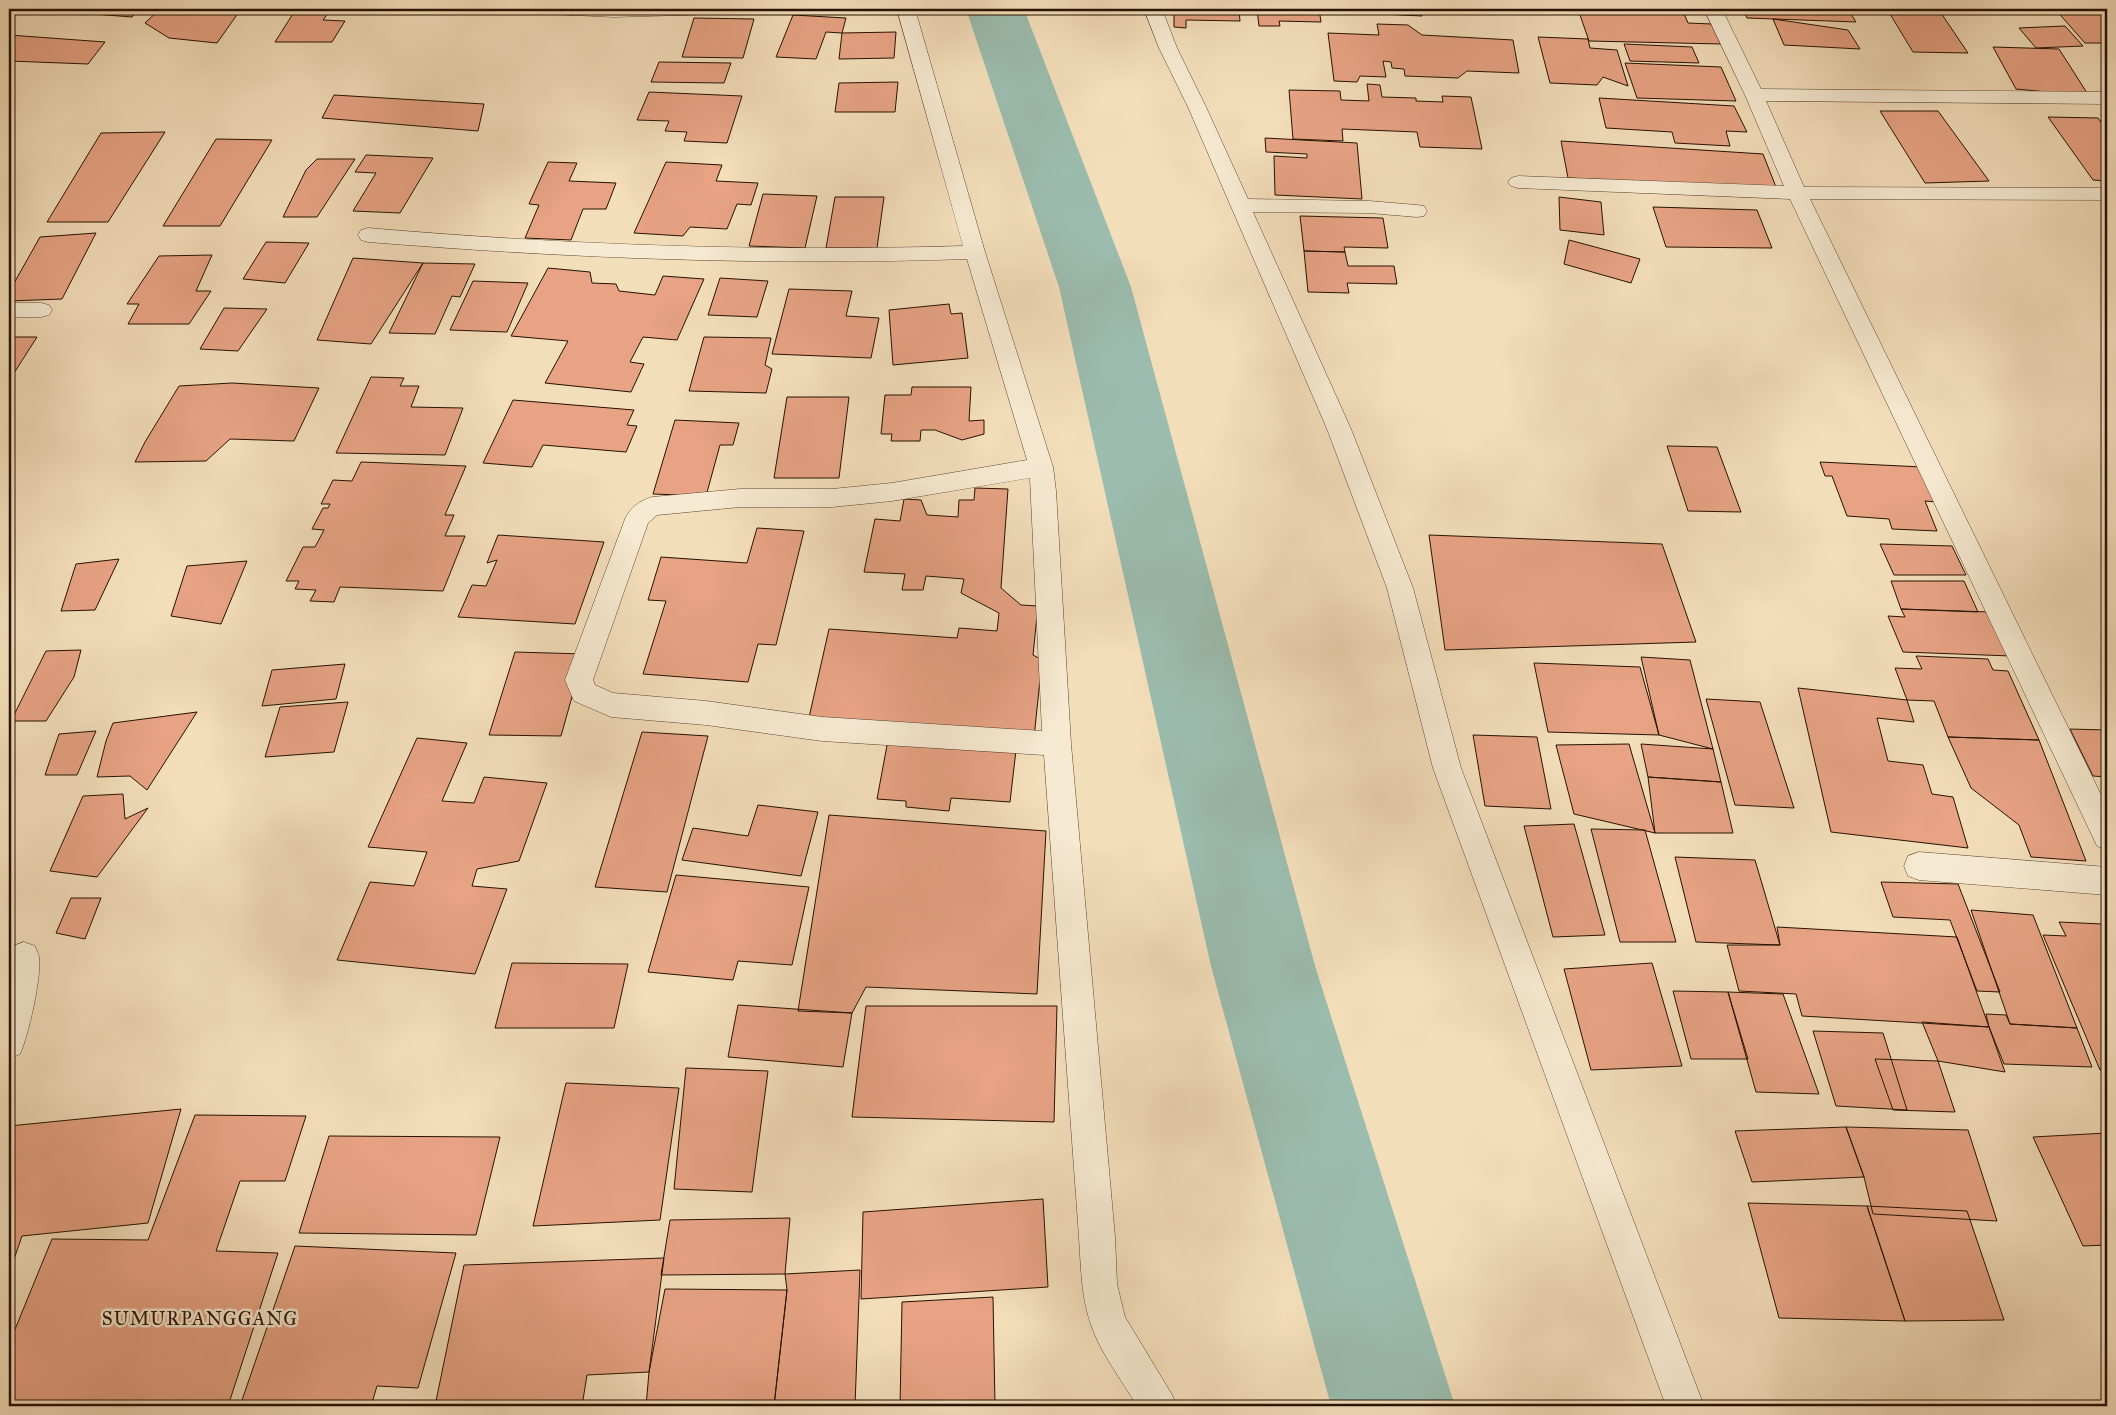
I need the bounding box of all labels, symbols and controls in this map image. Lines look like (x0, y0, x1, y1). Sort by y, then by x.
district label: SUMURPANGGANG (102, 1307, 298, 1330)

